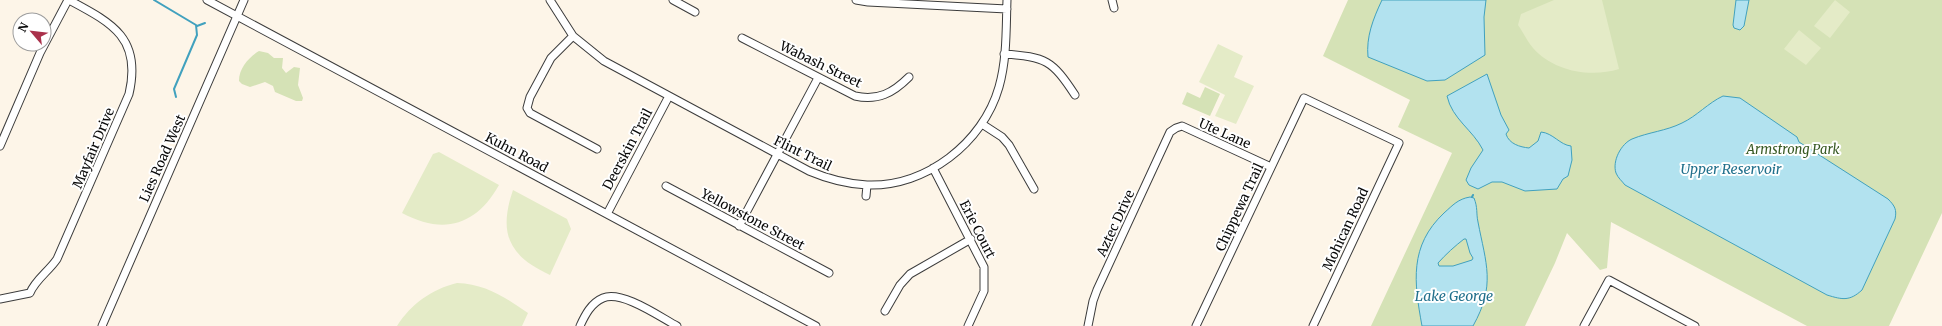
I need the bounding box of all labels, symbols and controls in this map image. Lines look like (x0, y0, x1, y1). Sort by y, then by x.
north arrow (12, 12, 52, 52)
text: N (15, 20, 32, 34)
street label: Wabash Street (776, 37, 865, 92)
street label: Mayfair Drive (69, 105, 118, 191)
street label: Deerskin Trail (599, 106, 656, 193)
street label: Lies Road West (136, 112, 189, 205)
street label: Ute Lane (1196, 115, 1254, 153)
street label: Kuhn Road (482, 129, 551, 176)
street label: Flint Trail (771, 132, 835, 175)
park label: Armstrong Park (1745, 141, 1840, 158)
street label: Chippewa Trail (1212, 160, 1267, 254)
water label: Upper Reservoir (1681, 160, 1782, 178)
street label: Yellowstone Street (697, 184, 808, 254)
street label: Mohican Road (1319, 185, 1372, 273)
street label: Aztec Drive (1092, 187, 1138, 260)
street label: Erie Court (956, 197, 999, 261)
water label: Lake George (1415, 287, 1493, 305)

